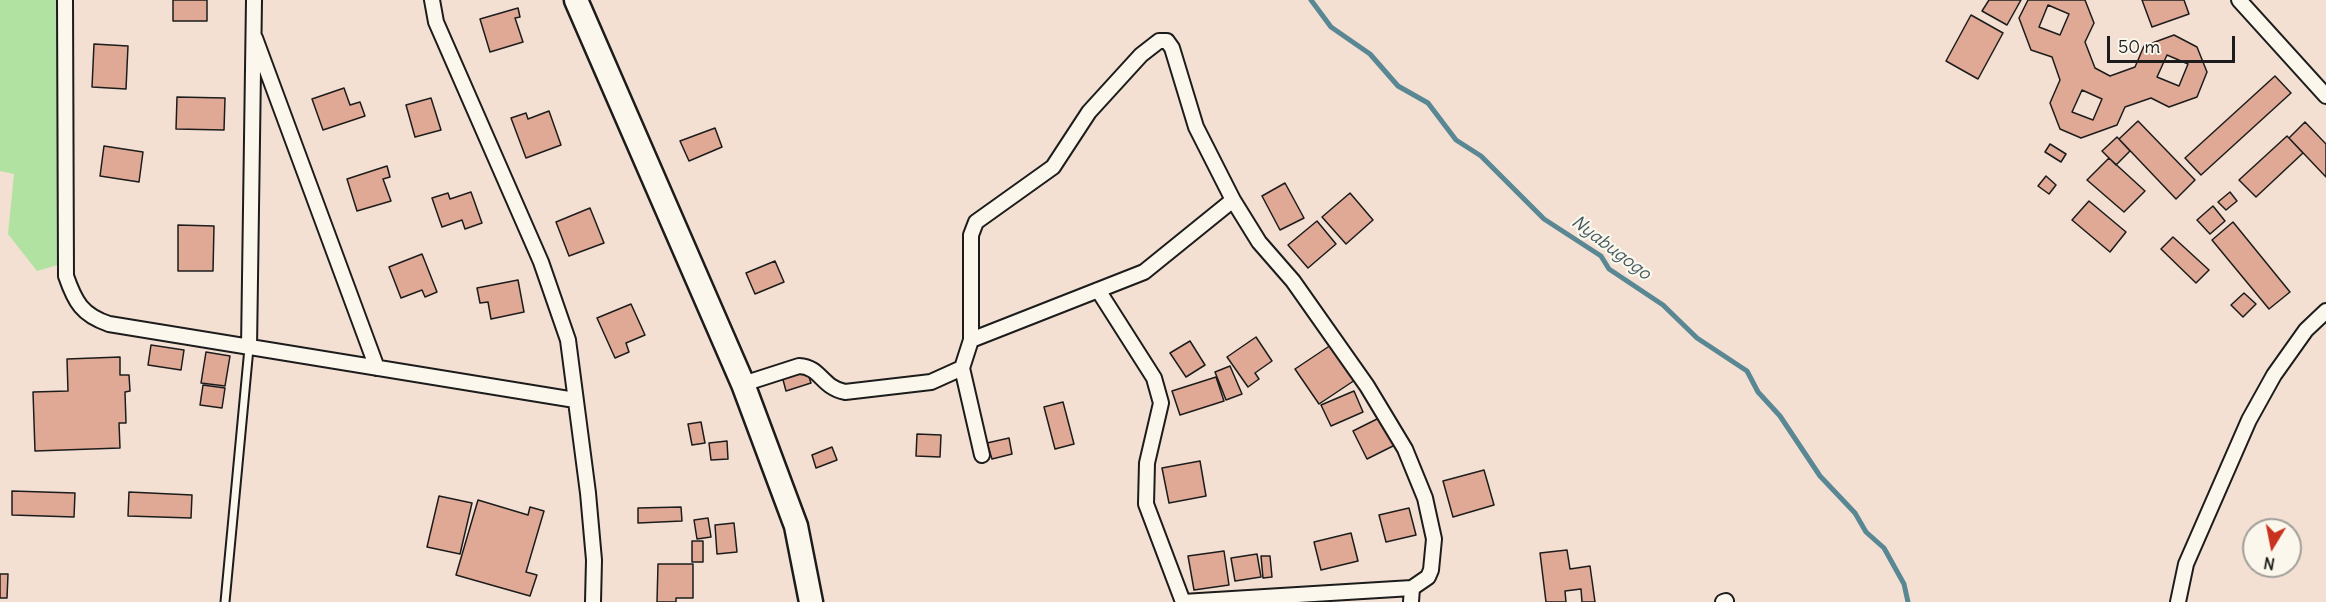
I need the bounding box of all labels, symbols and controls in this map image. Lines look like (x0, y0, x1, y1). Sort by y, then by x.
scale bar (2110, 24, 2238, 62)
text: 50 m (2118, 35, 2160, 58)
water label: Nyabugogo (1567, 211, 1655, 285)
north arrow (2242, 518, 2302, 578)
text: N (2262, 553, 2276, 575)

